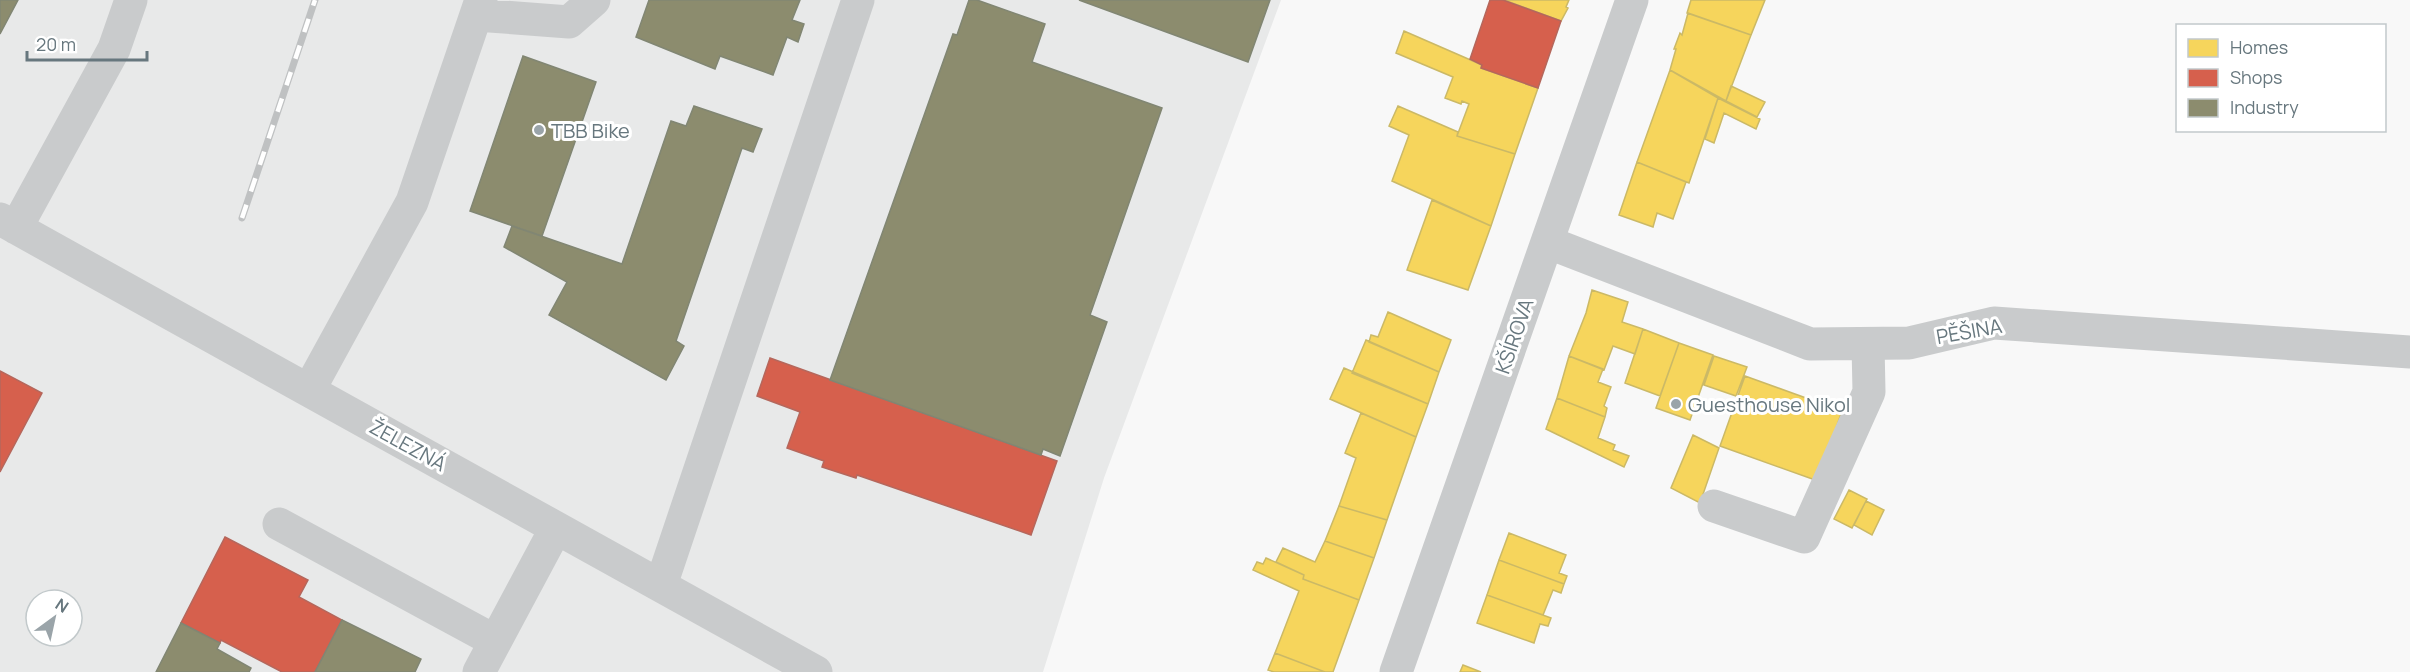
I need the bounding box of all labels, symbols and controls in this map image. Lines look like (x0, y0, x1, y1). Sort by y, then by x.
scale bar (27, 24, 147, 62)
legend (2176, 24, 2386, 132)
text: 20 m (36, 32, 76, 56)
text: Homes (2230, 35, 2288, 59)
text: Shops (2230, 65, 2282, 89)
text: Industry (2230, 95, 2299, 119)
place label: TBB Bike (551, 117, 630, 144)
marker: TBB Bike (532, 123, 546, 137)
street label: KŠÍROVA (1489, 294, 1540, 377)
street label: PĚŠINA (1934, 312, 2004, 350)
place label: Guesthouse Nikol (1688, 391, 1851, 418)
marker: Guesthouse Nikol (1669, 397, 1683, 411)
street label: ŽELEZNÁ (365, 413, 452, 477)
north arrow (24, 588, 84, 648)
text: N (51, 593, 73, 618)

